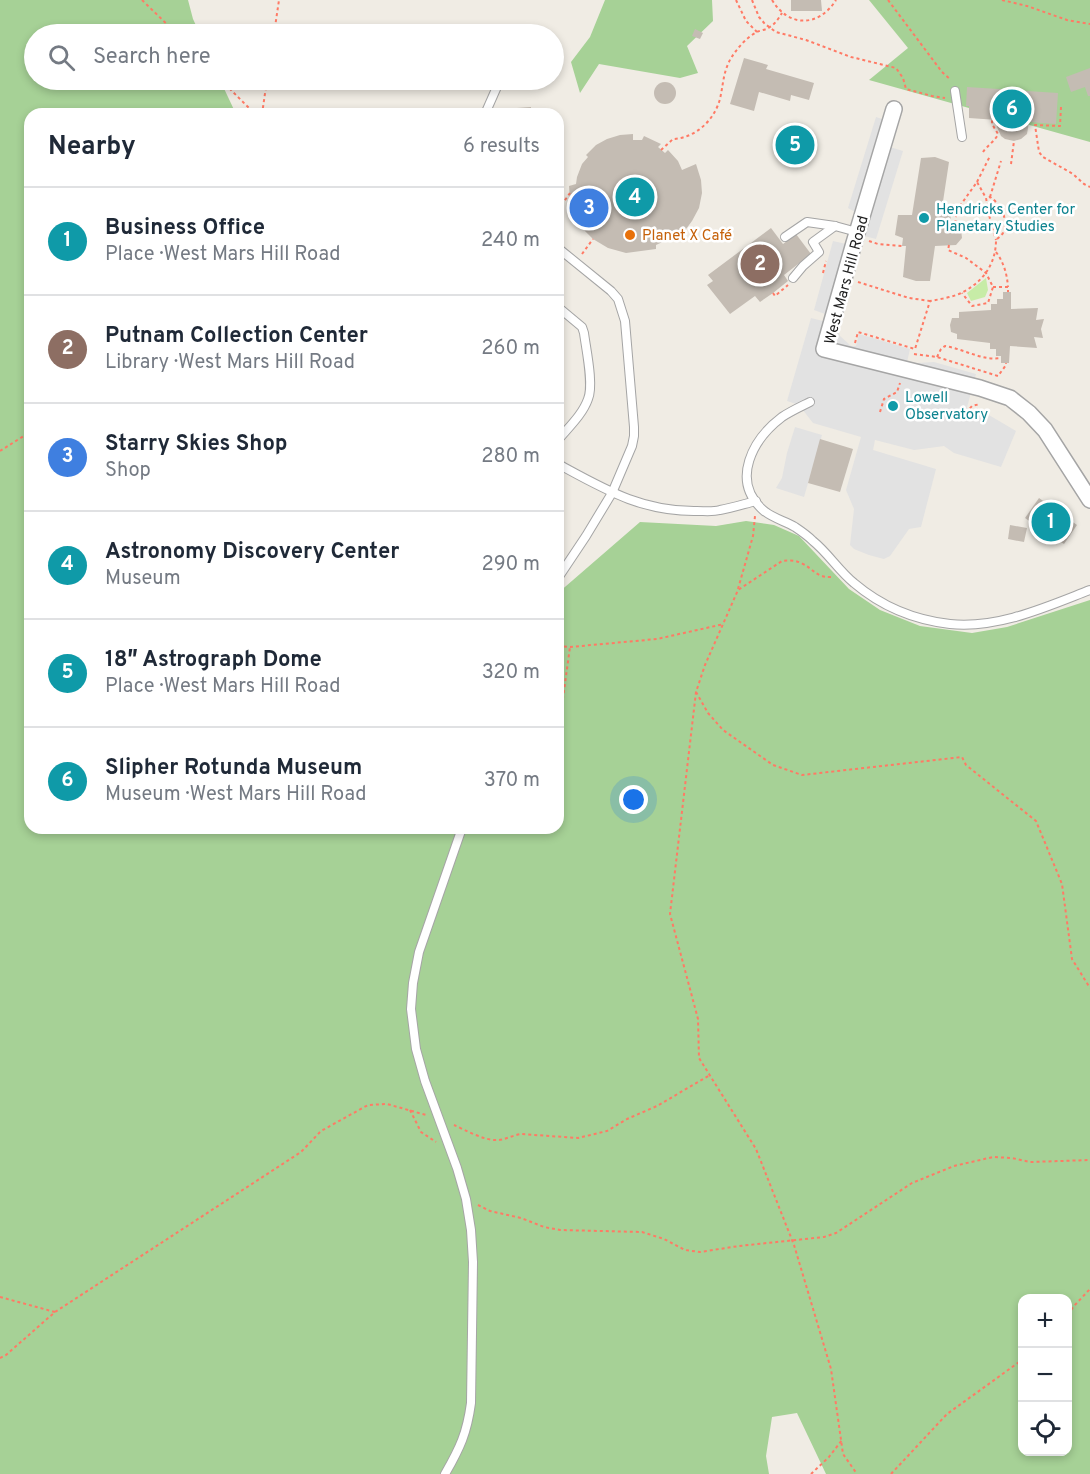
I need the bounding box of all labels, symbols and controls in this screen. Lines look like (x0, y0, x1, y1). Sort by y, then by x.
search box (24, 24, 564, 90)
icon: search (45, 41, 78, 74)
text: Search here (93, 44, 211, 71)
pin: 6 (992, 86, 1032, 132)
pin: 5 (776, 122, 814, 168)
text: Nearby (48, 131, 136, 164)
text: 6 results (463, 134, 540, 160)
pin: 4 (616, 174, 654, 220)
pin: 3 (570, 186, 608, 230)
place label: Hendricks Center for Planetary Studies (936, 201, 1075, 237)
marker: Hendricks Center for Planetary Studies (917, 211, 931, 225)
street label: West Mars Hill Road (821, 214, 874, 347)
text: Business Office (105, 215, 265, 242)
place label: Planet X Café (642, 227, 732, 246)
text: 1 (64, 228, 72, 254)
text: 240 m (481, 228, 540, 254)
marker: Planet X Café (623, 228, 637, 242)
text: Place · West Mars Hill Road (105, 242, 340, 268)
pin: 2 (740, 242, 780, 286)
text: Putnam Collection Center (105, 323, 368, 350)
text: 2 (61, 336, 74, 362)
text: 260 m (481, 336, 540, 362)
text: Library · West Mars Hill Road (105, 350, 355, 376)
place label: Lowell Observatory (905, 389, 988, 425)
marker: Lowell Observatory (886, 399, 900, 413)
text: Starry Skies Shop (105, 431, 287, 458)
text: 3 (62, 444, 74, 470)
text: 280 m (481, 444, 540, 470)
text: Shop (105, 458, 151, 484)
pin: 1 (1032, 500, 1070, 544)
text: Astronomy Discovery Center (105, 539, 399, 566)
text: 4 (61, 552, 74, 578)
text: 290 m (482, 552, 540, 578)
text: Museum (105, 566, 181, 592)
text: 18″ Astrograph Dome (105, 647, 322, 674)
text: 5 (61, 660, 74, 686)
text: 320 m (482, 660, 540, 686)
text: Place · West Mars Hill Road (105, 674, 340, 700)
text: Slipher Rotunda Museum (105, 755, 362, 782)
text: 6 (61, 768, 74, 794)
text: 370 m (484, 768, 540, 794)
text: Museum · West Mars Hill Road (105, 782, 367, 808)
your location (619, 785, 648, 814)
map controls (1018, 1294, 1072, 1456)
button: + (1018, 1294, 1072, 1348)
button: − (1018, 1348, 1072, 1402)
button: locate (1018, 1402, 1072, 1456)

